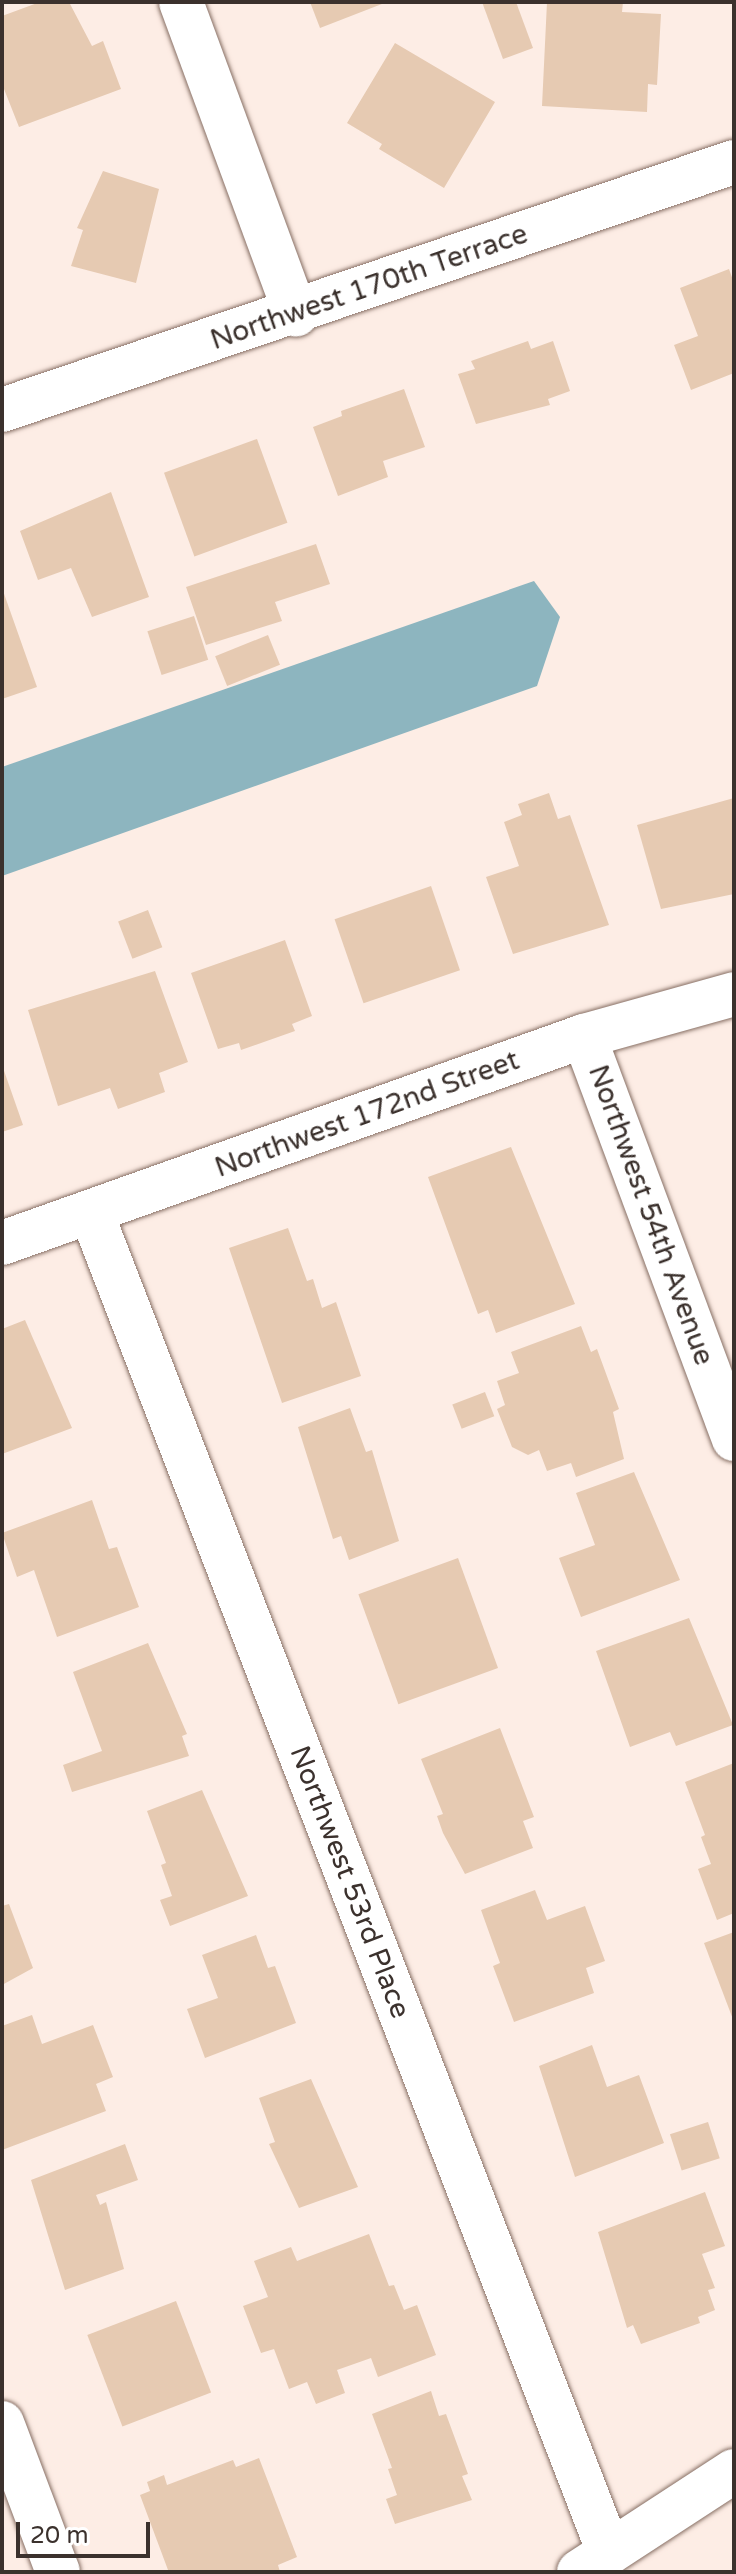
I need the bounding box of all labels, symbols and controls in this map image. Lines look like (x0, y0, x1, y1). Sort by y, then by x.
street label: Northwest 170th Terrace (206, 217, 532, 357)
street label: Northwest 172nd Street (210, 1043, 524, 1185)
street label: Northwest 54th Avenue (581, 1060, 721, 1370)
street label: Northwest 53rd Place (283, 1741, 417, 2023)
scale bar (20, 2506, 154, 2556)
text: 20 m (30, 2521, 88, 2550)

